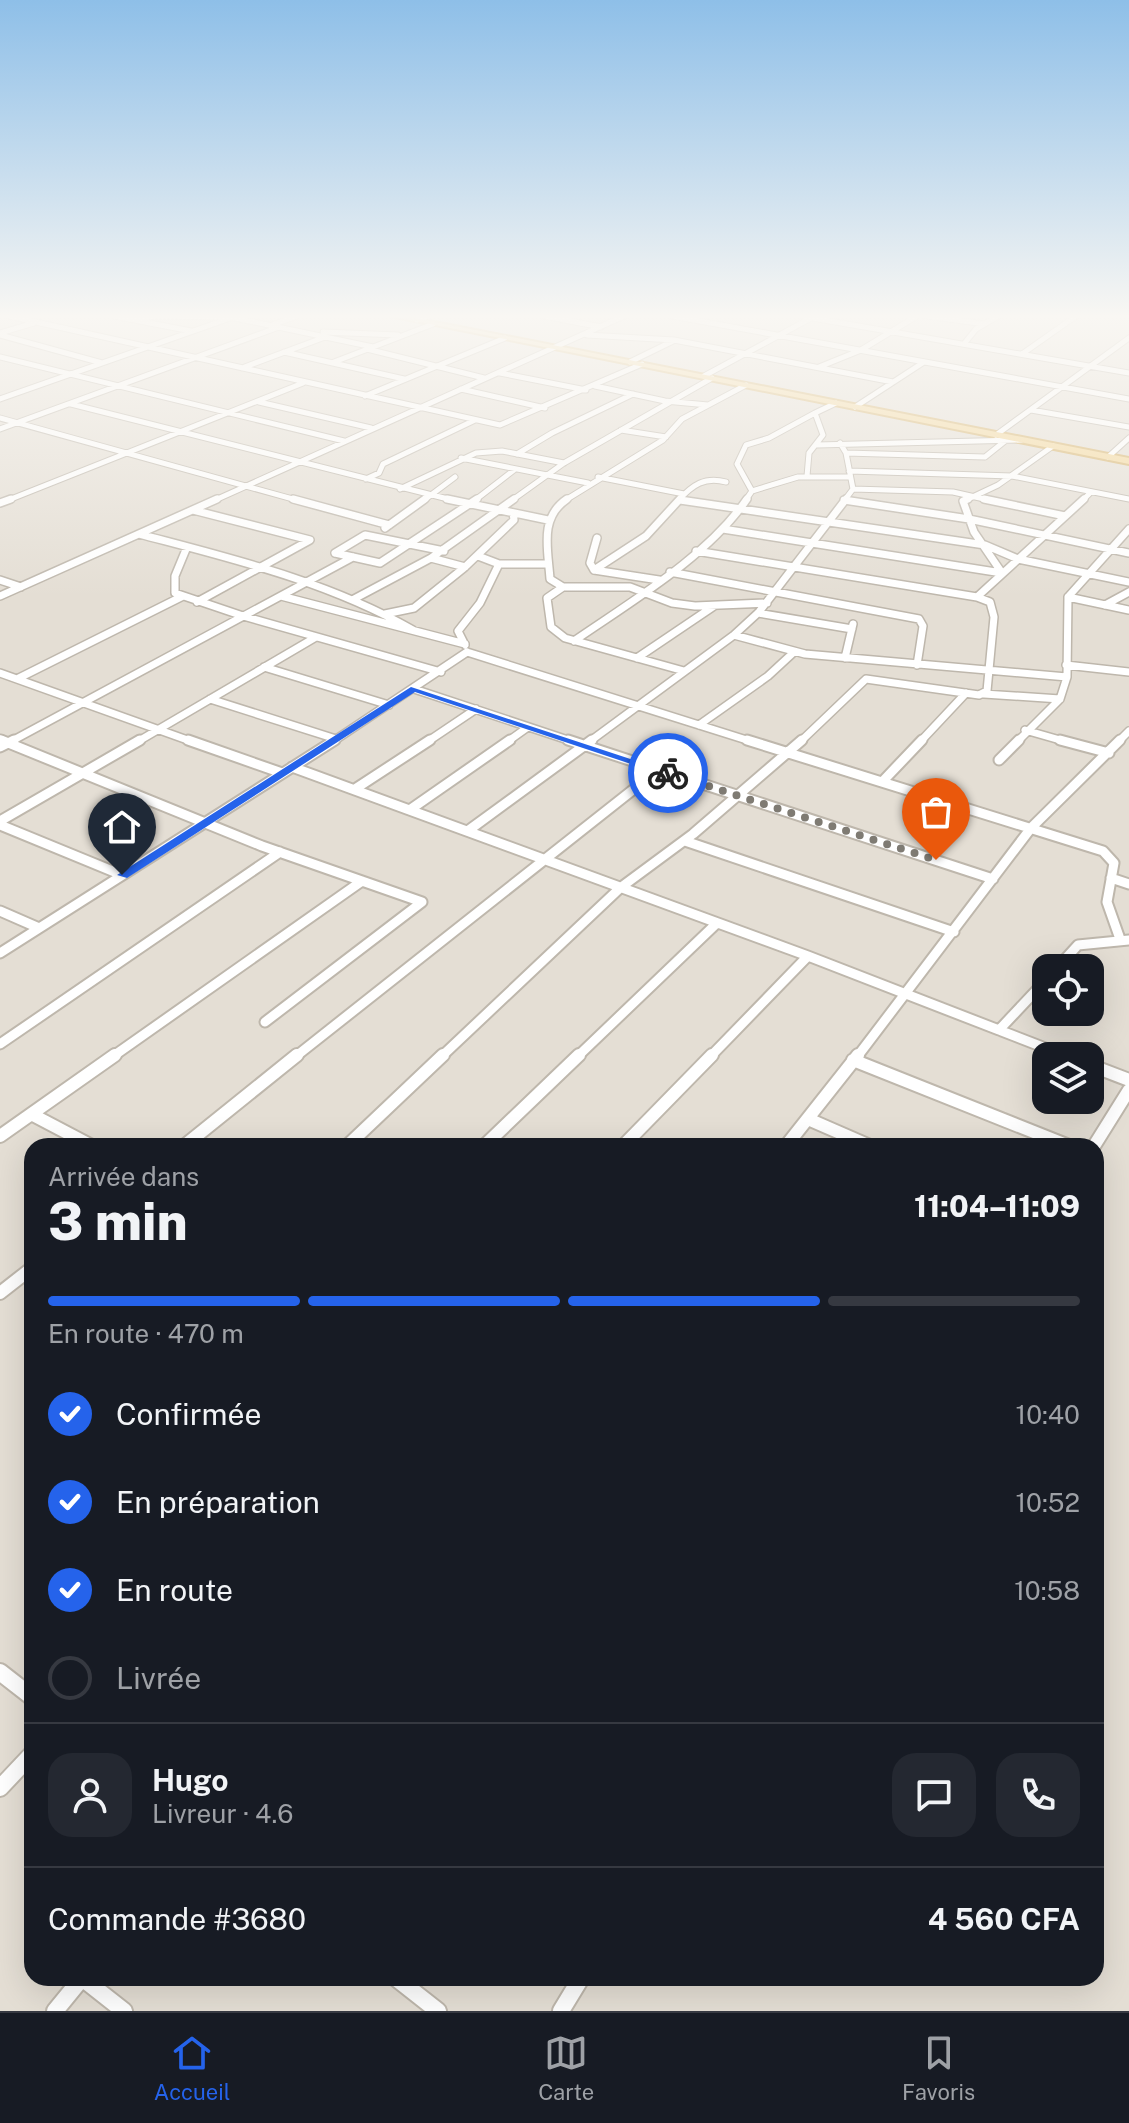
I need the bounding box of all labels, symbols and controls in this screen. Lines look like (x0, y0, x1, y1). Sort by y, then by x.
courier (628, 733, 708, 813)
icon: bike (646, 751, 690, 795)
pin (902, 778, 970, 860)
icon: bag (914, 790, 958, 834)
pin (88, 793, 156, 875)
icon: home (100, 805, 144, 849)
map controls (1032, 954, 1104, 1114)
button: locate (1032, 954, 1104, 1026)
button: layers (1032, 1042, 1104, 1114)
text: Arrivée dans (48, 1161, 199, 1192)
text: 11:04–11:09 (914, 1188, 1080, 1224)
text: 3 min (48, 1191, 188, 1252)
text: En route · 470 m (48, 1318, 244, 1349)
icon: check (48, 1392, 92, 1436)
text: Confirmée (116, 1396, 261, 1432)
text: 10:40 (1016, 1399, 1080, 1430)
icon: check (48, 1480, 92, 1524)
text: En préparation (116, 1484, 320, 1520)
text: 10:52 (1015, 1487, 1080, 1518)
icon: check (48, 1568, 92, 1612)
text: En route (116, 1572, 233, 1608)
text: 10:58 (1014, 1575, 1080, 1606)
text: Livrée (116, 1660, 201, 1696)
button: person (48, 1753, 132, 1837)
button: chat (892, 1753, 976, 1837)
button: phone (996, 1753, 1080, 1837)
text: Hugo (152, 1762, 229, 1798)
text: Livreur · 4.6 (152, 1798, 293, 1829)
text: Commande #3680 (48, 1901, 306, 1937)
text: 4 560 CFA (928, 1901, 1080, 1937)
tab: Accueil (154, 2031, 230, 2105)
tab: Carte (538, 2031, 594, 2105)
tab: Favoris (902, 2031, 975, 2105)

